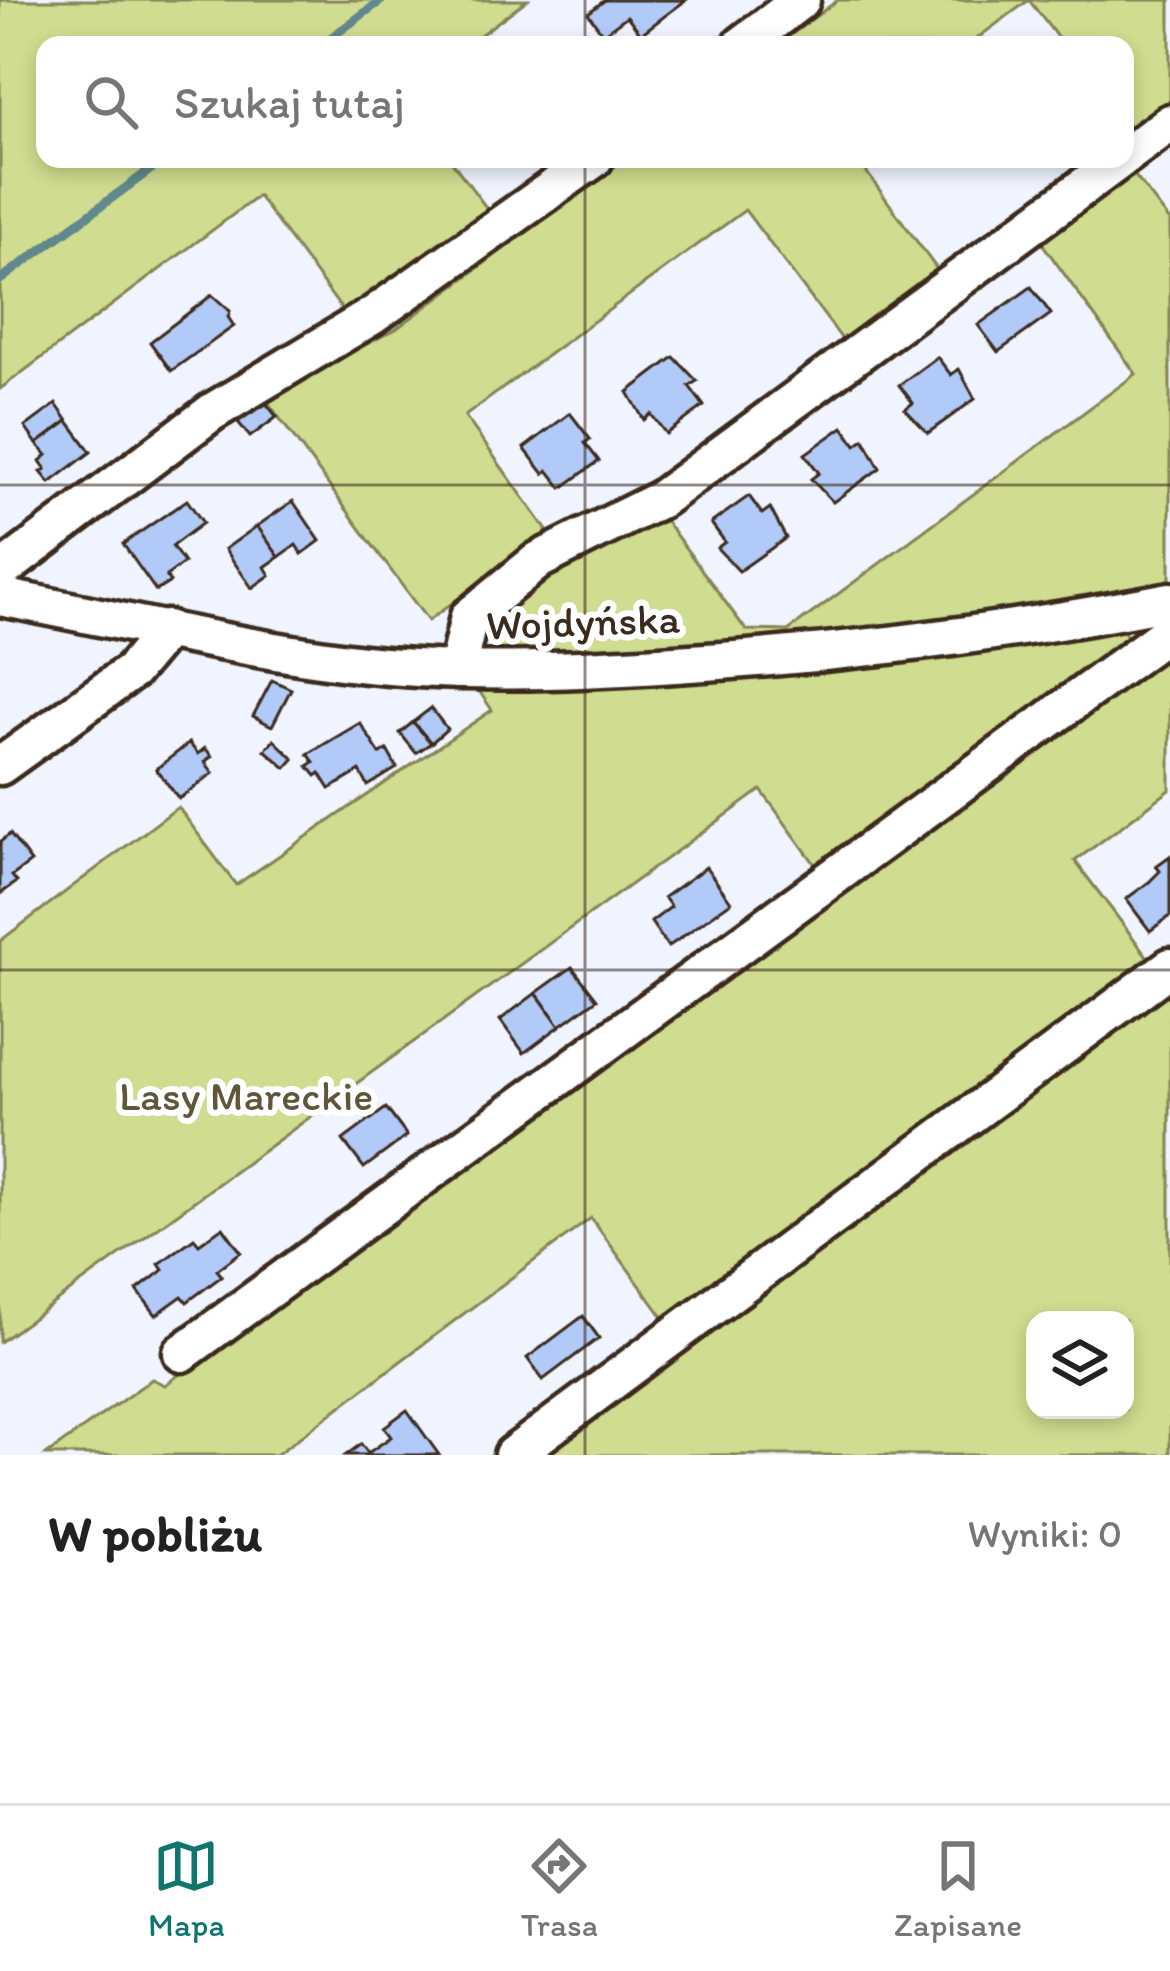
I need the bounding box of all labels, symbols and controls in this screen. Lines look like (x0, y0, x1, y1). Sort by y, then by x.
search box (36, 36, 1134, 168)
icon: search (78, 69, 144, 135)
text: Szukaj tutaj (174, 75, 405, 129)
street label: Wojdyńska (485, 593, 681, 650)
park label: Lasy Mareckie (119, 1070, 373, 1121)
map controls (1026, 1311, 1134, 1419)
button: layers (1026, 1311, 1134, 1419)
text: W pobliżu (48, 1503, 262, 1564)
text: Wyniki: 0 (967, 1510, 1122, 1557)
tab: Mapa (148, 1833, 225, 1944)
tab: Trasa (521, 1833, 598, 1944)
tab: Zapisane (894, 1833, 1022, 1944)

